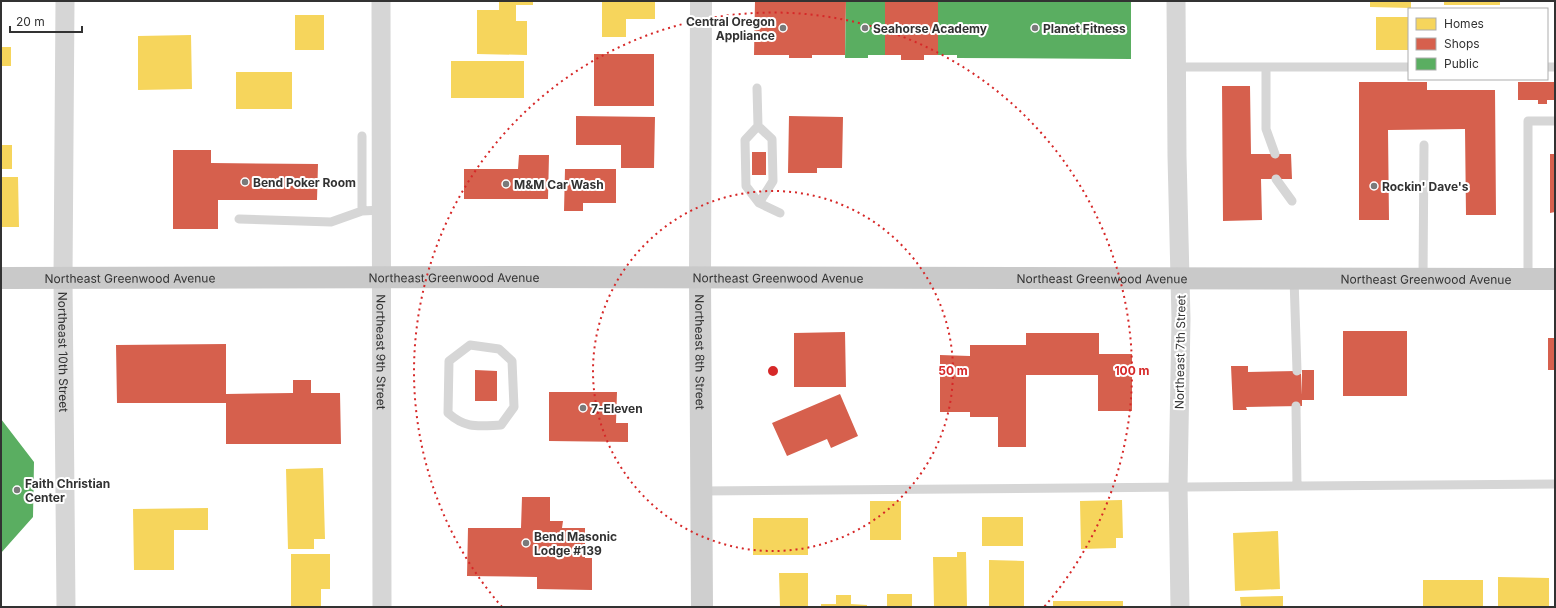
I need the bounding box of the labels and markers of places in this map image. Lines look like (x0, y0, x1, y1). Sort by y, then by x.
place label: Central Oregon Appliance (686, 14, 775, 43)
place label: Seahorse Academy (873, 21, 988, 36)
place label: Planet Fitness (1043, 21, 1126, 36)
marker: Central Oregon Appliance (778, 23, 788, 33)
marker: Seahorse Academy (860, 23, 870, 33)
marker: Planet Fitness (1030, 23, 1040, 33)
place label: Bend Poker Room (253, 175, 356, 190)
marker: Bend Poker Room (240, 177, 250, 187)
place label: M&M Car Wash (514, 177, 604, 192)
marker: M&M Car Wash (501, 179, 511, 189)
place label: Rockin' Dave's (1382, 179, 1469, 194)
marker: Rockin' Dave's (1369, 181, 1379, 191)
centre of rings (766, 364, 780, 378)
place label: 7-Eleven (591, 401, 643, 416)
marker: 7-Eleven (578, 403, 588, 413)
place label: Faith Christian Center (25, 476, 110, 505)
marker: Faith Christian Center (12, 485, 22, 495)
place label: Bend Masonic Lodge #139 (534, 529, 617, 558)
marker: Bend Masonic Lodge #139 (521, 538, 531, 548)

